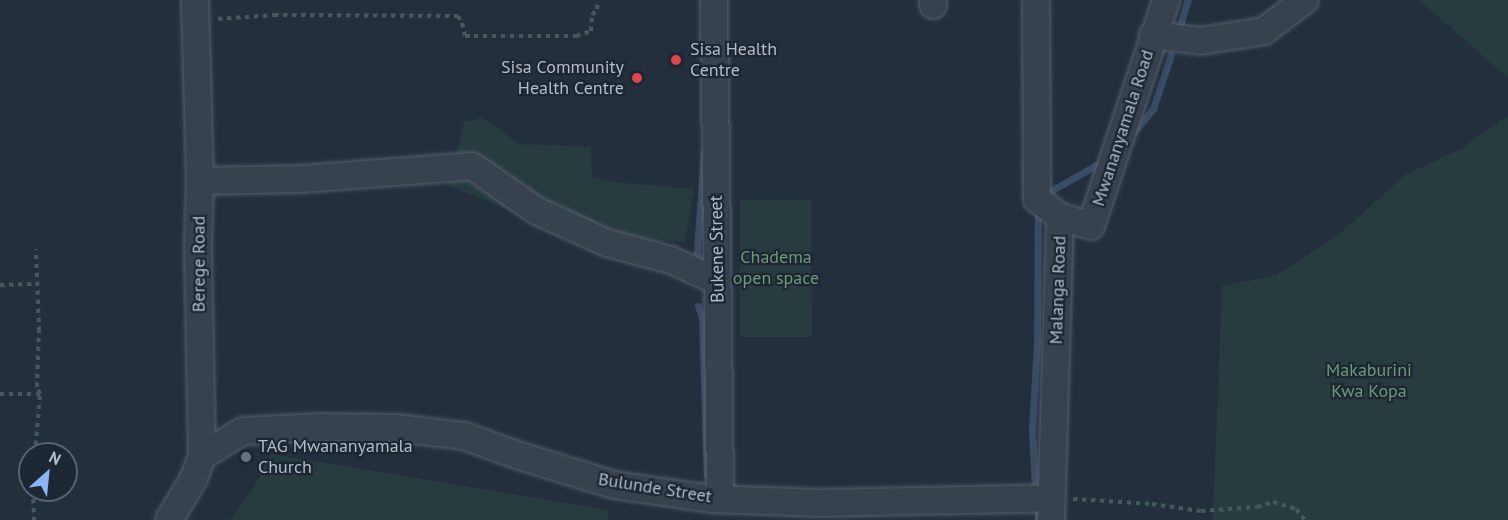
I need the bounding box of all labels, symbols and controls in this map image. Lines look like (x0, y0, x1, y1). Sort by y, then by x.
place label: Sisa Health Centre (690, 39, 777, 82)
street label: Mwananyamala Road (1088, 47, 1158, 209)
marker: Sisa Health Centre (667, 51, 685, 69)
place label: Sisa Community Health Centre (501, 57, 624, 100)
marker: Sisa Community Health Centre (628, 69, 646, 87)
street label: Bukene Street (705, 195, 729, 303)
street label: Berege Road (188, 216, 210, 312)
street label: Malanga Road (1045, 235, 1071, 345)
park label: Chadema open space (733, 247, 819, 290)
park label: Makaburini Kwa Kopa (1326, 360, 1412, 403)
place label: TAG Mwananyamala Church (258, 436, 413, 478)
north arrow (18, 442, 78, 502)
text: N (46, 446, 64, 469)
marker: TAG Mwananyamala Church (239, 450, 253, 464)
street label: Bulunde Street (597, 468, 713, 508)

